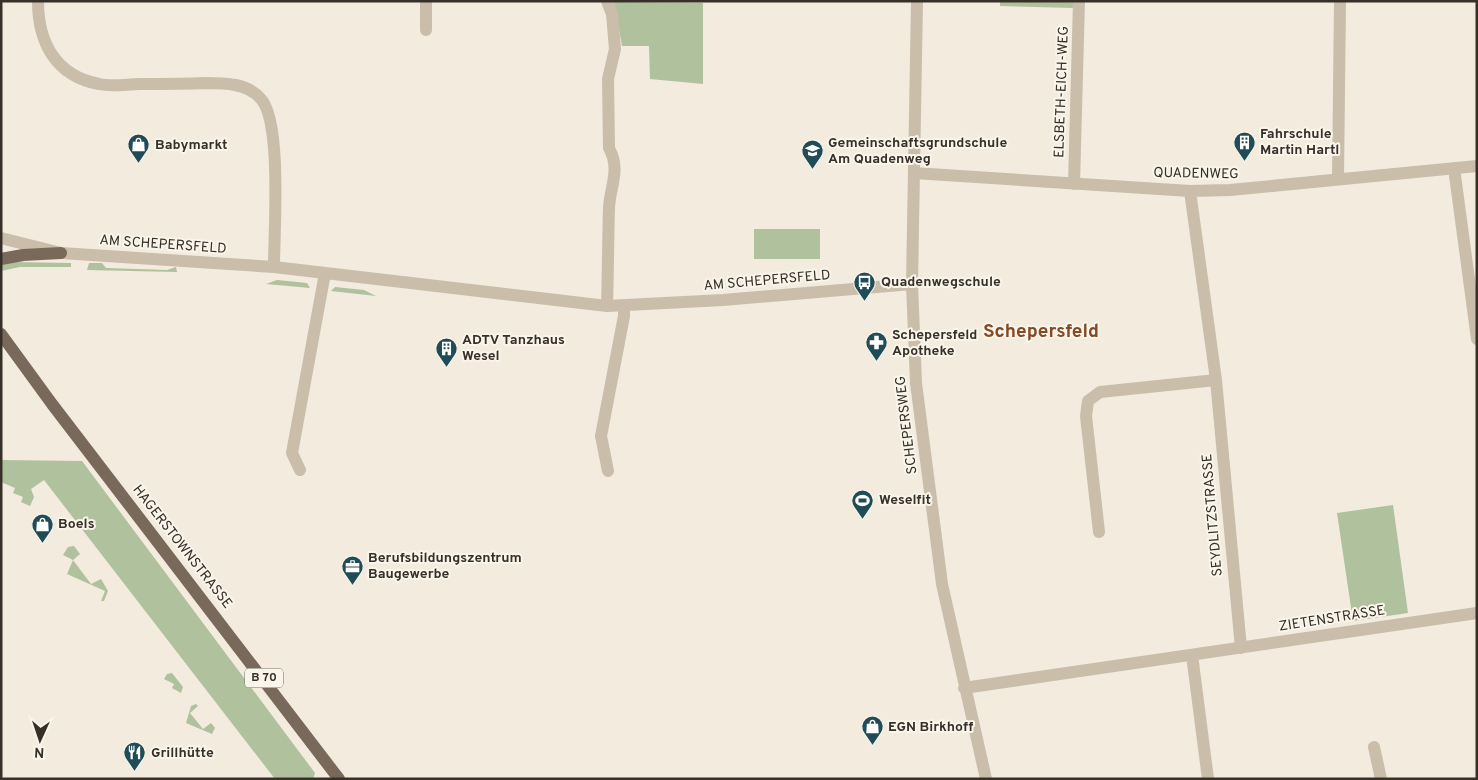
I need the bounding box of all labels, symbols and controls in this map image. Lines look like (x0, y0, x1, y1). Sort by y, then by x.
street label: ELSBETH-EICH-WEG (1051, 26, 1073, 158)
place label: Fahrschule Martin Hartl (1260, 126, 1339, 159)
building icon: Fahrschule Martin Hartl (1232, 130, 1256, 161)
shop icon: Babymarkt (127, 133, 151, 164)
place label: Gemeinschaftsgrundschule Am Quadenweg (828, 135, 1007, 168)
place label: Babymarkt (155, 137, 228, 154)
school or university icon: Gemeinschaftsgrundschule Am Quadenweg (800, 139, 824, 170)
street label: QUADENWEG (1153, 165, 1239, 183)
street label: AM SCHEPERSFELD (99, 232, 227, 258)
street label: AM SCHEPERSFELD (703, 267, 831, 295)
bus stop icon: Quadenwegschule (853, 270, 877, 301)
place label: Quadenwegschule (881, 274, 1001, 291)
district label: Schepersfeld (983, 320, 1099, 344)
place label: Schepersfeld Apotheke (892, 327, 977, 360)
pharmacy icon: Schepersfeld Apotheke (864, 331, 888, 362)
place label: ADTV Tanzhaus Wesel (462, 332, 565, 365)
building icon: ADTV Tanzhaus Wesel (434, 336, 458, 367)
street label: SCHEPERSWEG (893, 375, 921, 475)
street label: SEYDLITZSTRASSE (1199, 453, 1227, 577)
street label: HAGERSTOWNSTRASSE (129, 482, 235, 612)
sports icon: Weselfit (851, 488, 875, 519)
place label: Weselfit (879, 492, 931, 509)
shop icon: Boels (30, 512, 54, 543)
place label: Boels (58, 516, 95, 533)
place label: Berufsbildungszentrum Baugewerbe (368, 550, 522, 583)
office icon: Berufsbildungszentrum Baugewerbe (340, 554, 364, 585)
street label: ZIETENSTRASSE (1278, 602, 1386, 636)
road number: B 70 (245, 668, 283, 688)
north arrow (15, 715, 65, 765)
shop icon: EGN Birkhoff (860, 715, 884, 746)
place label: EGN Birkhoff (888, 719, 974, 736)
restaurant icon: Grillhütte (123, 741, 147, 772)
text: N (34, 743, 45, 760)
place label: Grillhütte (151, 745, 214, 762)

